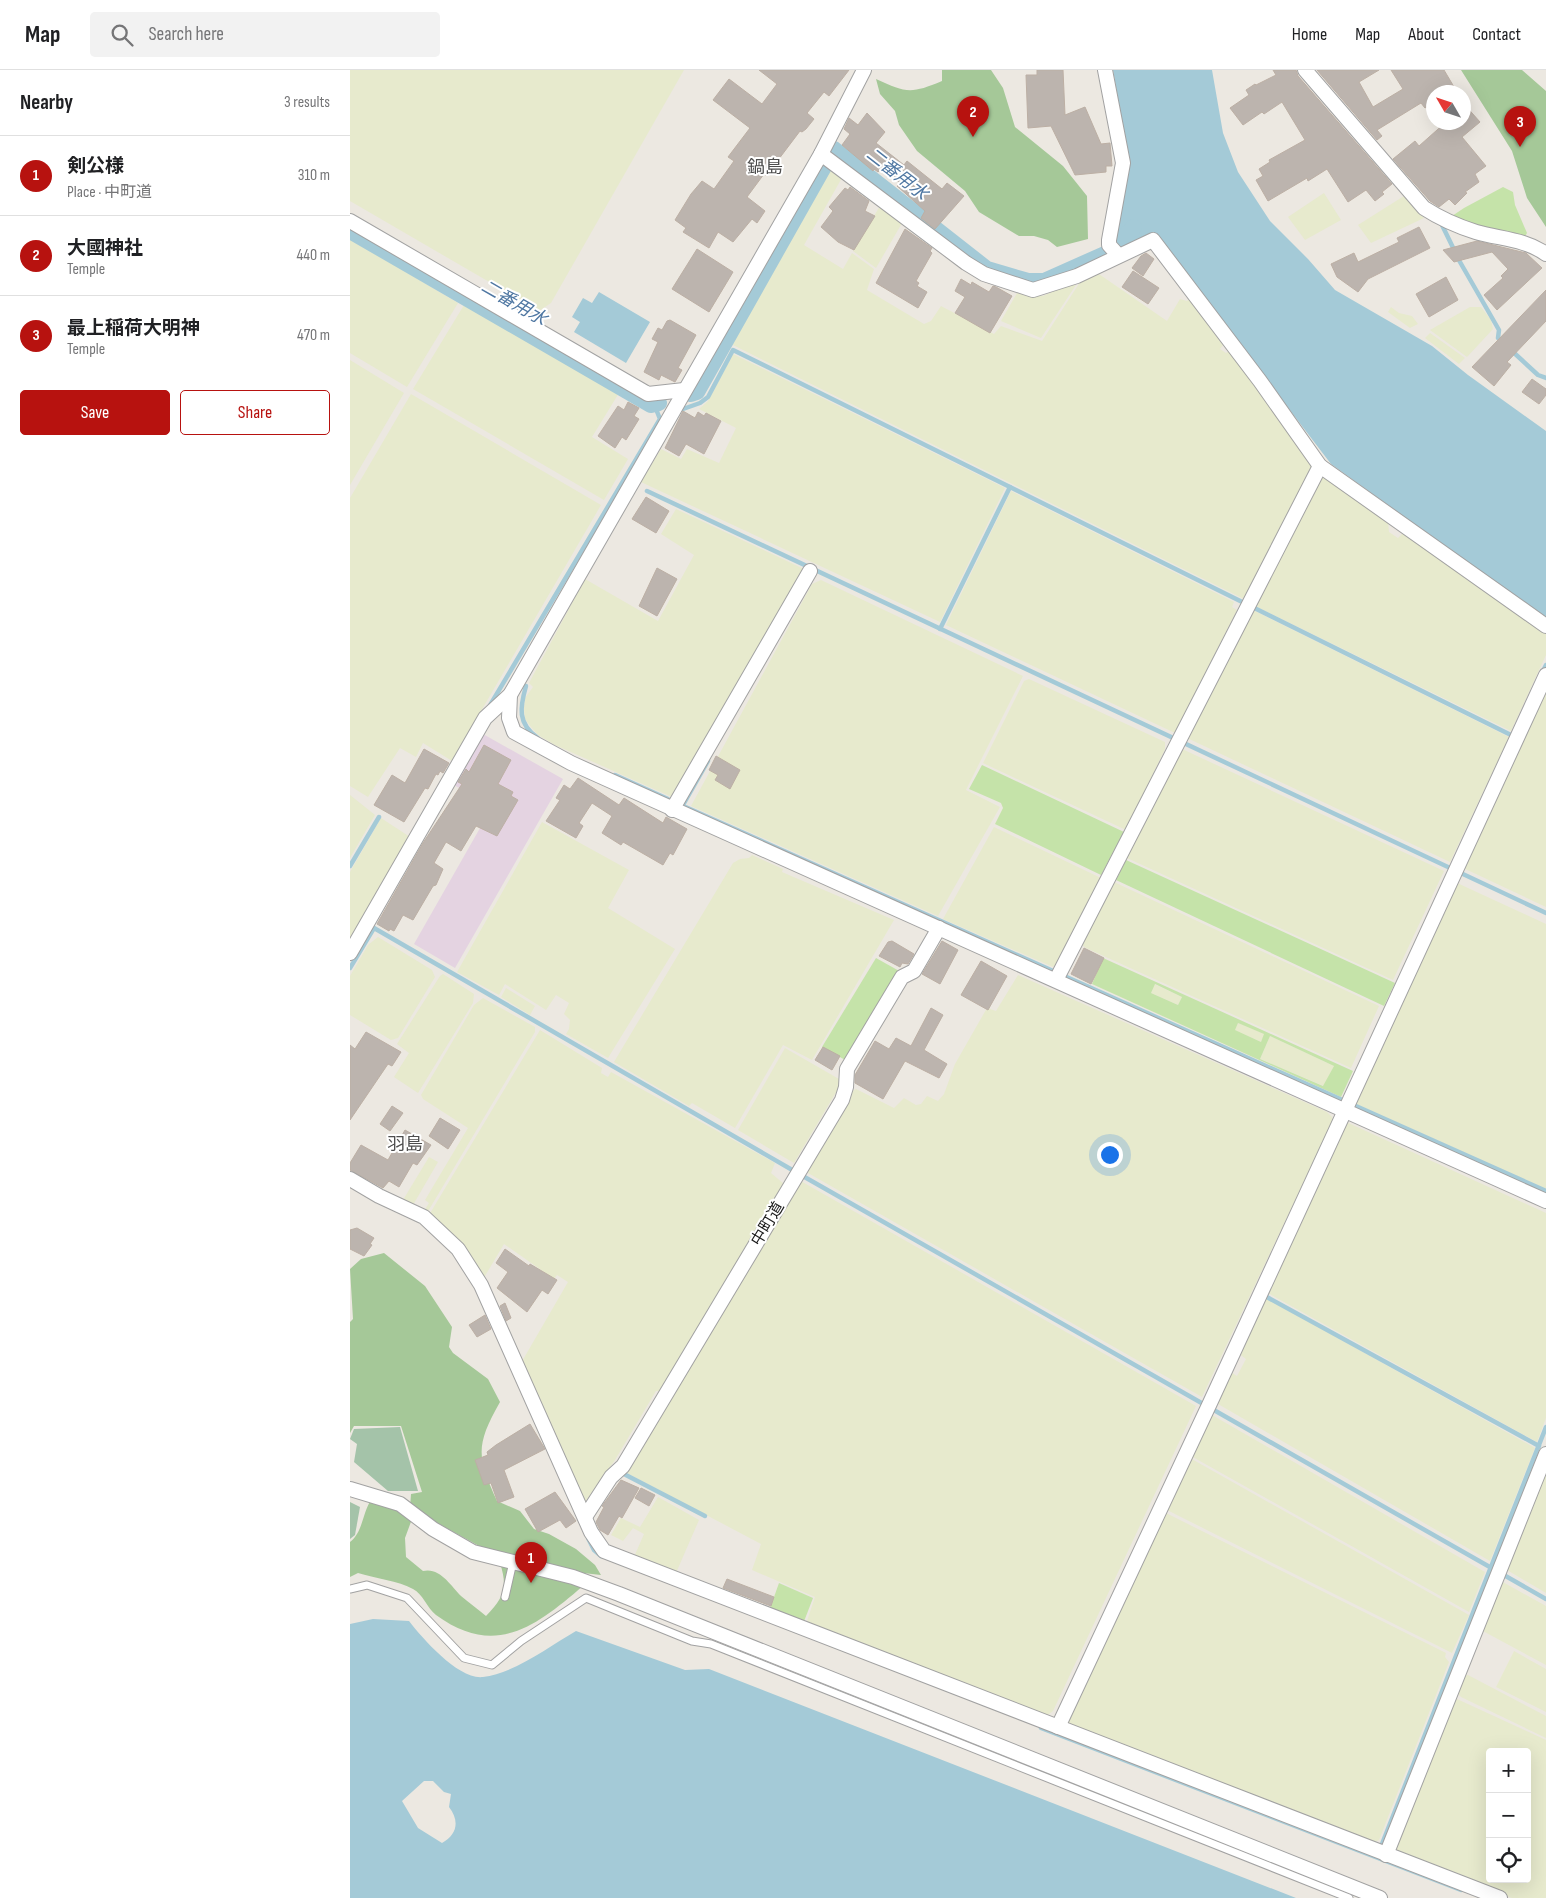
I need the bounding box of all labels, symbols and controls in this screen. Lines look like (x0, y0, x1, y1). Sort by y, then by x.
search box (90, 12, 440, 57)
text: Map (25, 20, 60, 49)
icon: search (108, 21, 136, 49)
text: Search here (148, 23, 224, 46)
text: Home (1292, 24, 1327, 45)
text: Map (1355, 24, 1380, 45)
text: About (1408, 24, 1444, 45)
text: Contact (1472, 24, 1521, 45)
north arrow (1426, 85, 1471, 130)
text: Nearby (20, 90, 73, 115)
text: 3 results (284, 93, 330, 112)
pin: 2 (957, 96, 989, 137)
pin: 3 (1504, 106, 1536, 147)
water label: 二番用水 (862, 144, 933, 206)
text: 剣公様 (67, 155, 124, 178)
district label: 鍋島 (747, 157, 783, 178)
text: 1 (33, 166, 39, 185)
text: 310 m (298, 166, 330, 185)
text: Place · 中町道 (67, 183, 152, 202)
text: 大國神社 (67, 237, 143, 260)
text: 2 (32, 246, 40, 265)
text: 440 m (297, 246, 330, 265)
text: Temple (67, 260, 105, 279)
water label: 二番用水 (478, 276, 552, 331)
text: 最上稲荷大明神 (67, 317, 200, 340)
text: 3 (32, 326, 40, 345)
text: 470 m (297, 326, 330, 345)
text: Temple (67, 340, 105, 359)
button: Save (20, 390, 170, 435)
button: Share (180, 390, 330, 435)
district label: 羽島 (387, 1134, 423, 1155)
your location (1097, 1142, 1123, 1168)
street label: 中町道 (747, 1199, 789, 1249)
pin: 1 (515, 1542, 547, 1583)
map controls (1486, 1748, 1531, 1883)
button: + (1486, 1748, 1531, 1793)
button: − (1486, 1793, 1531, 1838)
button: locate (1486, 1838, 1531, 1883)

